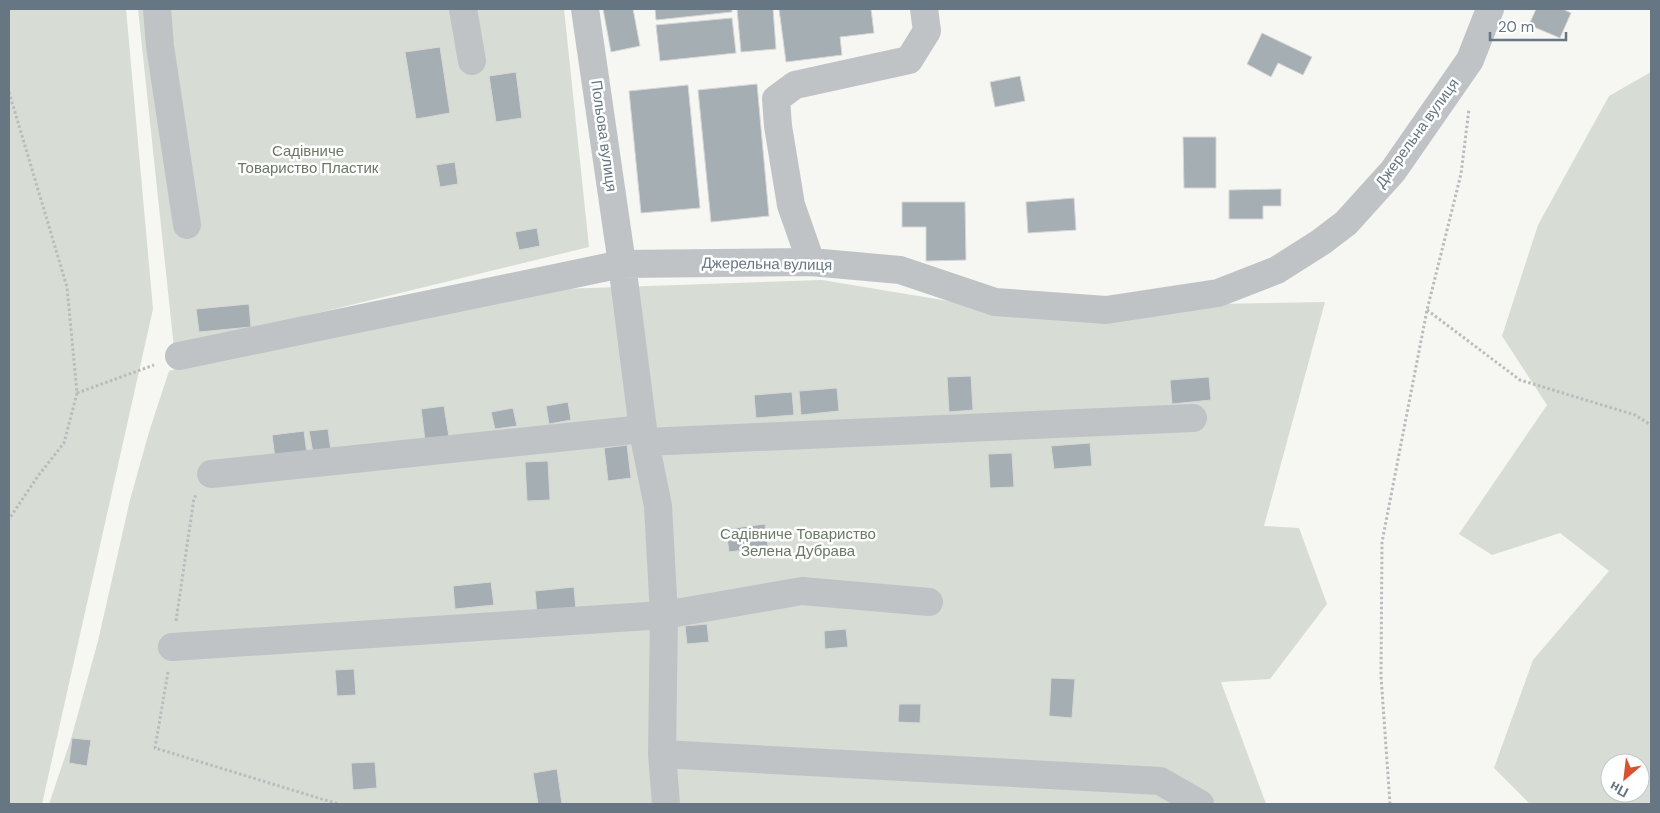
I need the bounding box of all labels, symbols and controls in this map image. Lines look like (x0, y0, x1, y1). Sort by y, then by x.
scale bar (1490, 10, 1566, 42)
text: 20 m (1498, 17, 1534, 37)
street label: Джерельна вулиця (1371, 74, 1463, 192)
street label: Польова вулиця (586, 79, 622, 193)
park label: Садівниче Товариство Пластик (238, 141, 379, 178)
street label: Джерельна вулиця (702, 253, 832, 275)
park label: Садівниче Товариство Зелена Дубрава (720, 524, 876, 561)
north arrow (1600, 753, 1650, 803)
text: Пн (1606, 777, 1631, 802)

